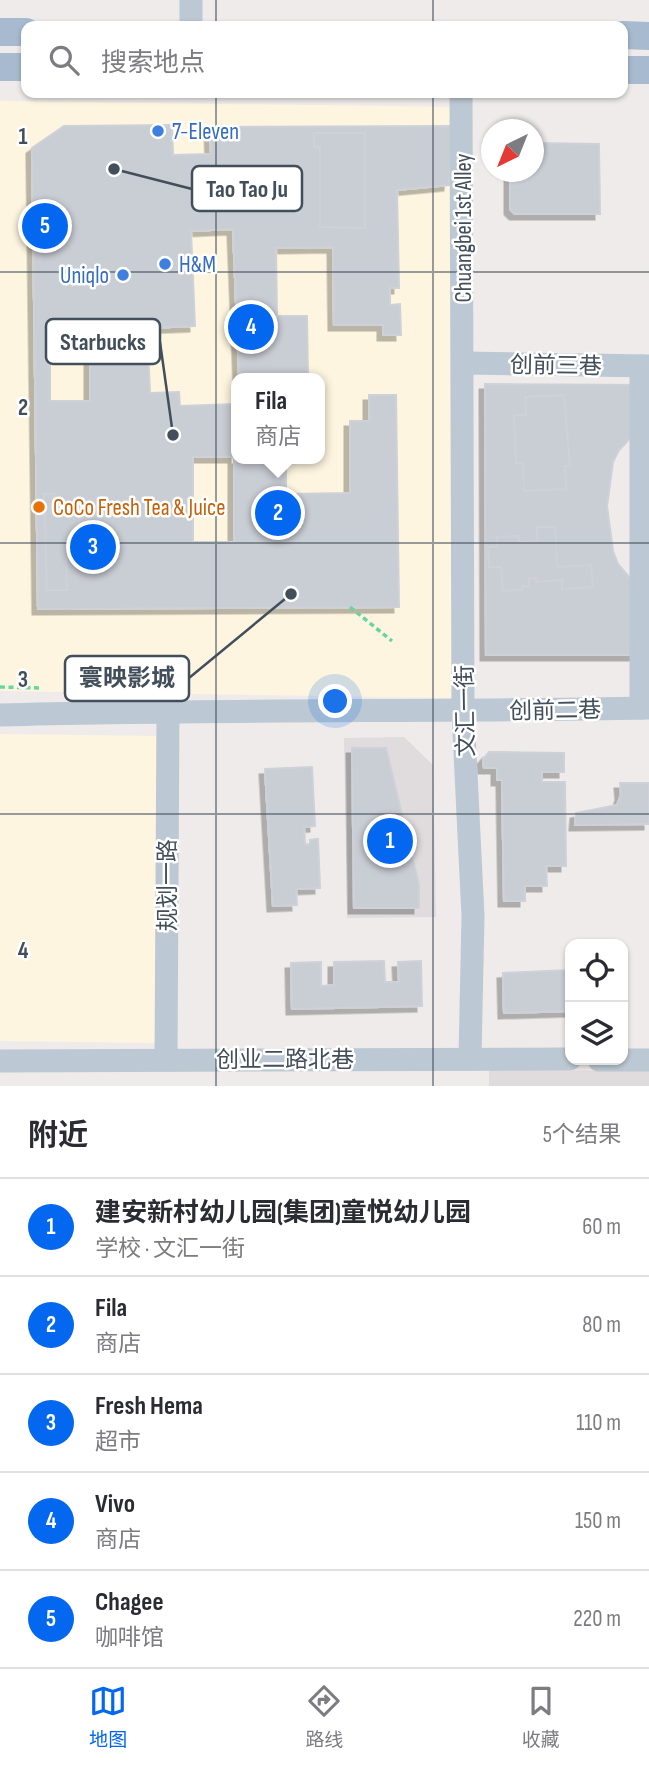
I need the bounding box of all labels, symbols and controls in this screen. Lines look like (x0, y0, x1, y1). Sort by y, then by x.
search box (21, 21, 628, 98)
icon: search (45, 41, 83, 79)
text: 搜索地点 (101, 48, 205, 79)
place label: 7-Eleven (172, 118, 239, 146)
north arrow (481, 119, 544, 182)
text: 1 (18, 123, 28, 151)
marker: 7-Eleven (150, 123, 166, 139)
street label: Chuangbei 1st Alley (450, 153, 478, 302)
callout: Tao Tao Ju (192, 166, 302, 211)
text: Tao Tao Ju (206, 175, 288, 204)
pin: 5 (22, 200, 68, 252)
place label: H&M (179, 251, 216, 279)
marker: H&M (157, 256, 173, 272)
place label: Uniqlo (60, 262, 109, 290)
marker: Uniqlo (115, 267, 131, 283)
pin: 4 (228, 301, 274, 353)
callout: Starbucks (46, 319, 160, 364)
text: Starbucks (60, 328, 146, 357)
street label: 创前三巷 (510, 351, 602, 381)
popup (231, 373, 325, 464)
text: Fila (255, 386, 287, 417)
text: 2 (18, 394, 28, 422)
text: 商店 (255, 423, 301, 451)
pin: 2 (255, 487, 301, 539)
place label: CoCo Fresh Tea & Juice (53, 494, 225, 522)
marker: CoCo Fresh Tea & Juice (31, 499, 47, 515)
pin: 3 (70, 521, 116, 573)
callout: 寰映影城 (65, 656, 189, 701)
text: 寰映影城 (79, 664, 175, 693)
street label: 文汇一街 (451, 665, 481, 757)
text: 3 (18, 666, 28, 694)
your location (318, 684, 352, 718)
street label: 创前二巷 (509, 696, 601, 726)
pin: 1 (367, 815, 413, 867)
street label: 规划一路 (154, 839, 182, 931)
text: 4 (18, 937, 29, 965)
map controls (565, 939, 628, 1065)
button: locate (565, 939, 628, 1002)
button: layers (565, 1002, 628, 1065)
street label: 创业二路北巷 (216, 1046, 354, 1074)
text: 附近 (28, 1118, 88, 1154)
text: 5个结果 (543, 1121, 621, 1149)
text: 建安新村幼儿园(集团)童悦幼儿园 (95, 1198, 471, 1229)
text: 1 (46, 1213, 56, 1241)
text: 60 m (582, 1213, 621, 1241)
text: 学校 · 文汇一街 (95, 1235, 245, 1263)
text: Fila (95, 1293, 127, 1324)
text: 2 (46, 1311, 56, 1339)
text: 80 m (582, 1311, 621, 1339)
text: 商店 (95, 1330, 141, 1358)
text: Fresh Hema (95, 1391, 203, 1422)
text: 3 (46, 1409, 56, 1437)
text: 110 m (576, 1409, 621, 1437)
text: 超市 (95, 1428, 141, 1456)
text: Vivo (95, 1489, 135, 1520)
text: 4 (46, 1507, 56, 1535)
text: 150 m (575, 1507, 621, 1535)
text: 商店 (95, 1526, 141, 1554)
text: Chagee (95, 1587, 164, 1618)
text: 5 (46, 1605, 56, 1633)
text: 220 m (573, 1605, 621, 1633)
text: 咖啡馆 (95, 1624, 164, 1652)
tab: 地图 (89, 1682, 127, 1752)
tab: 路线 (305, 1682, 344, 1752)
tab: 收藏 (522, 1682, 560, 1752)

